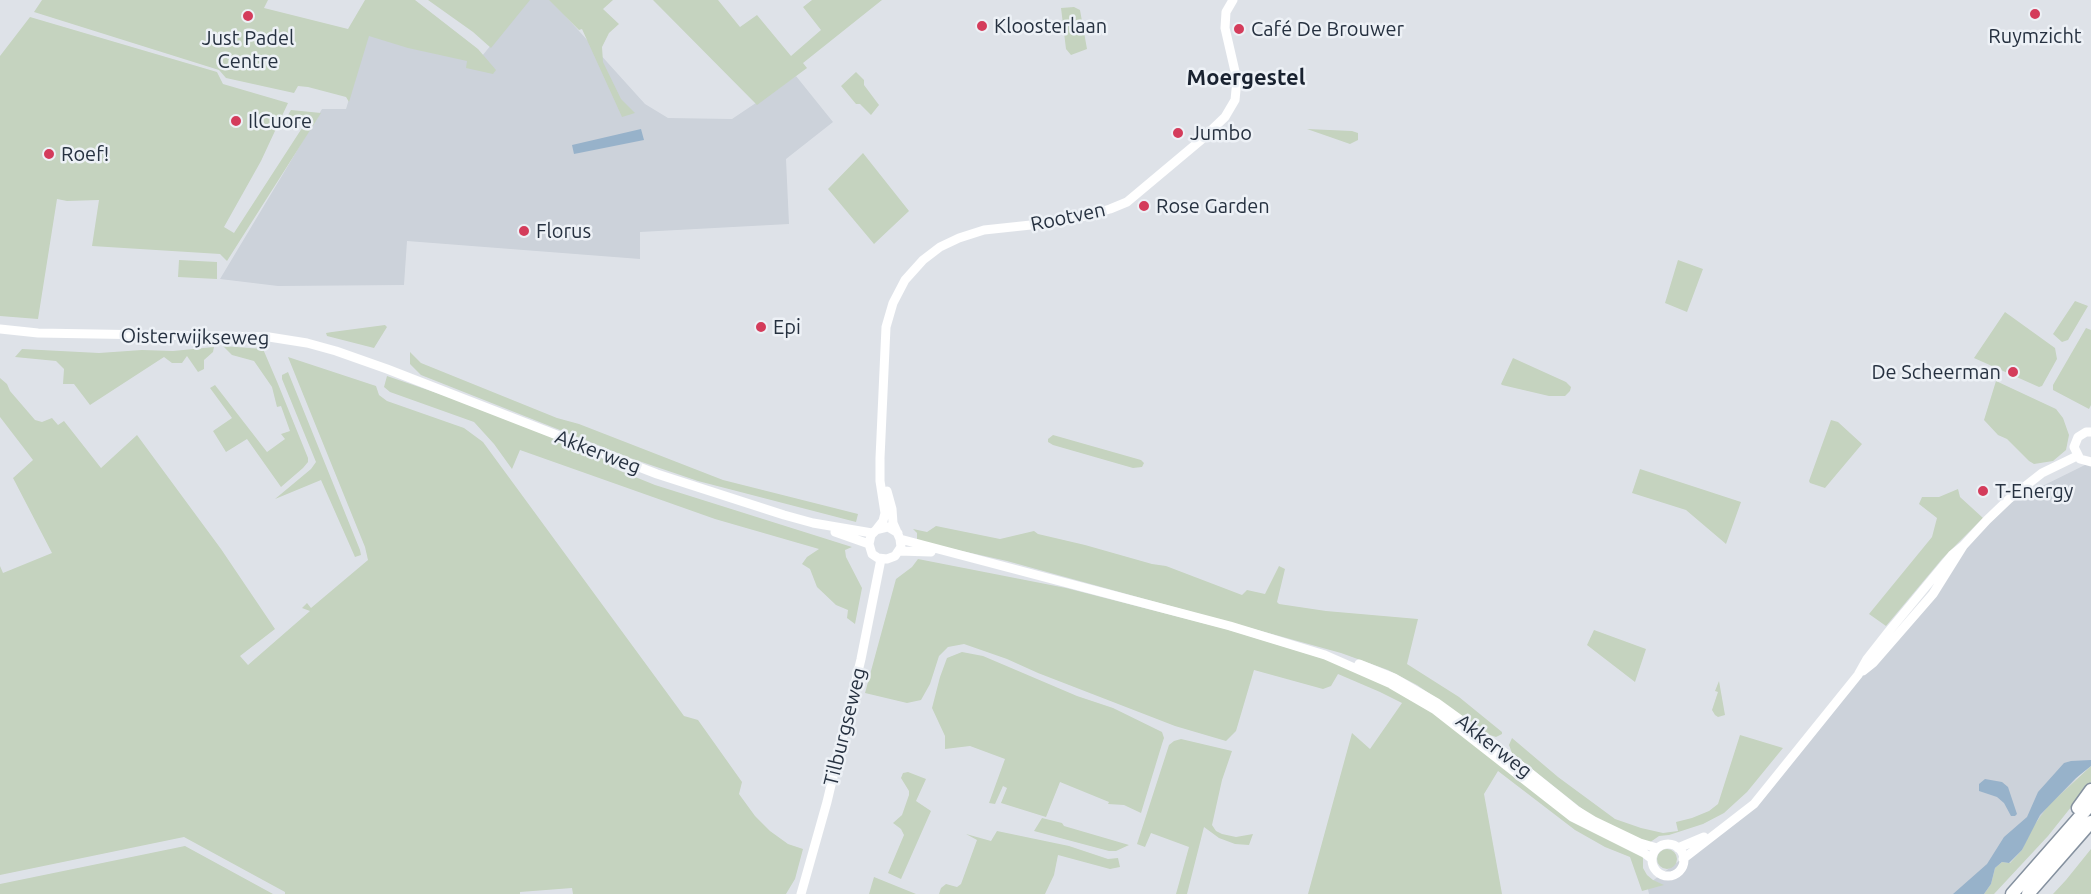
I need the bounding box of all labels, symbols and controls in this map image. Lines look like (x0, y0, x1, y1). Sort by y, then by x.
marker: Ruymzicht (2028, 7, 2042, 21)
marker: Just Padel Centre (241, 9, 255, 23)
place label: Kloosterlaan (994, 14, 1107, 38)
place label: Café De Brouwer (1251, 17, 1404, 41)
marker: Kloosterlaan (975, 19, 989, 33)
marker: Café De Brouwer (1232, 22, 1246, 36)
place label: Ruymzicht (1988, 24, 2082, 48)
place label: Just Padel Centre (202, 26, 294, 73)
district label: Moergestel (1187, 65, 1305, 91)
place label: IlCuore (248, 109, 312, 133)
marker: IlCuore (229, 114, 243, 128)
place label: Jumbo (1190, 121, 1252, 145)
marker: Jumbo (1171, 126, 1185, 140)
place label: Roef! (61, 142, 109, 166)
marker: Roef! (42, 147, 56, 161)
place label: Rose Garden (1156, 194, 1270, 218)
street label: Rootven (1028, 197, 1108, 237)
marker: Rose Garden (1137, 199, 1151, 213)
place label: Florus (536, 219, 591, 243)
marker: Florus (517, 224, 531, 238)
place label: Epi (773, 315, 801, 339)
marker: Epi (754, 320, 768, 334)
street label: Oisterwijkseweg (120, 324, 270, 350)
place label: De Scheerman (1871, 360, 2001, 384)
marker: De Scheerman (2006, 365, 2020, 379)
street label: Akkerweg (552, 425, 644, 479)
place label: T-Energy (1995, 479, 2073, 503)
marker: T-Energy (1976, 484, 1990, 498)
street label: Tilburgseweg (819, 665, 871, 789)
street label: Akkerweg (1451, 709, 1537, 783)

